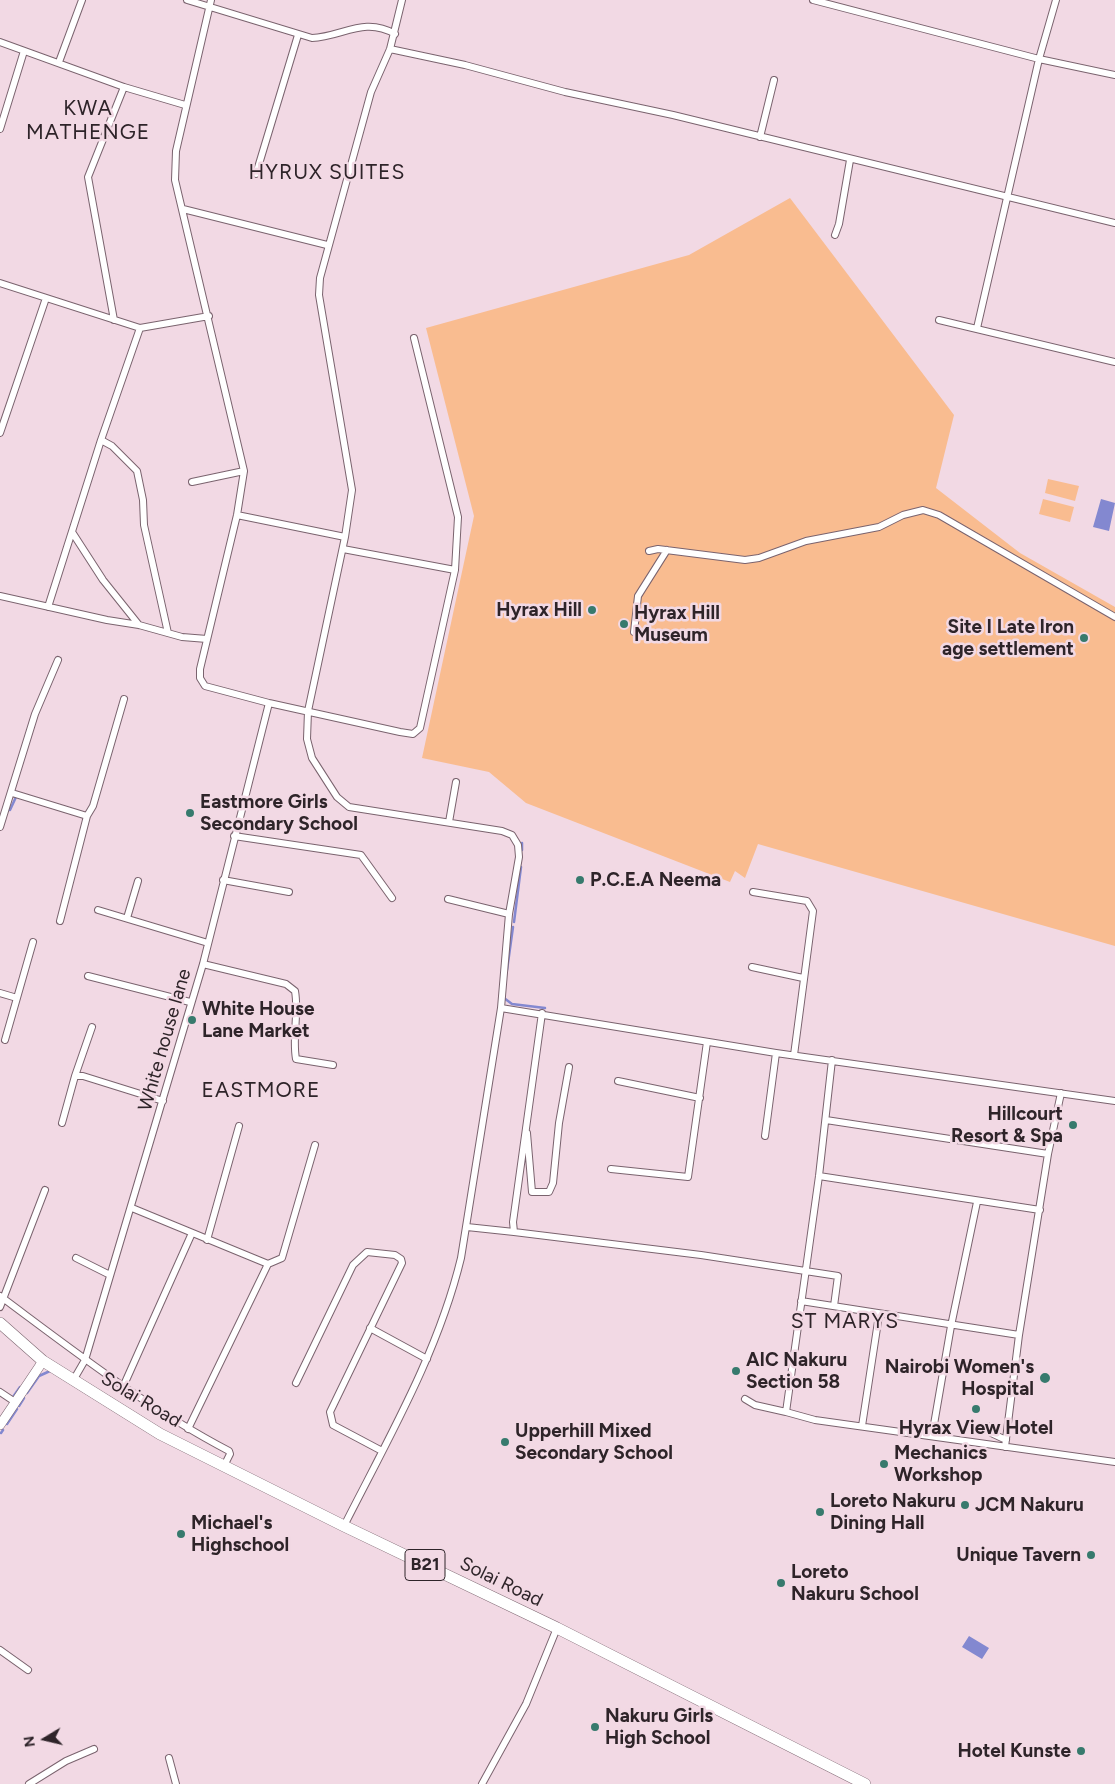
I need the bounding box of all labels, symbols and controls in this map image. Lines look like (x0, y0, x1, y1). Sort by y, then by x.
district label: KWA MATHENGE (25, 96, 151, 146)
district label: HYRUX SUITES (247, 160, 407, 186)
place label: Hyrax Hill (496, 599, 582, 621)
place label: Hyrax Hill Museum (634, 602, 720, 646)
marker: Hyrax Hill (586, 604, 598, 616)
place label: Site I Late Iron age settlement (942, 616, 1074, 660)
marker: Hyrax Hill Museum (618, 618, 630, 630)
marker: Site I Late Iron age settlement (1078, 632, 1090, 644)
place label: Eastmore Girls Secondary School (200, 791, 358, 835)
marker: Eastmore Girls Secondary School (184, 807, 196, 819)
place label: P.C.E.A Neema (590, 869, 721, 891)
marker: P.C.E.A Neema (574, 874, 586, 886)
street label: White house lane (134, 966, 196, 1114)
place label: White House Lane Market (202, 998, 314, 1042)
marker: White House Lane Market (186, 1014, 198, 1026)
district label: EASTMORE (201, 1078, 321, 1104)
place label: Hillcourt Resort & Spa (951, 1103, 1063, 1147)
marker: Hillcourt Resort & Spa (1067, 1119, 1079, 1131)
district label: ST MARYS (790, 1309, 900, 1335)
place label: AIC Nakuru Section 58 (746, 1349, 847, 1393)
place label: Nairobi Women's Hospital (885, 1356, 1034, 1400)
marker: AIC Nakuru Section 58 (730, 1365, 742, 1377)
street label: Solai Road (97, 1367, 185, 1433)
marker: Nairobi Women's Hospital (1038, 1371, 1052, 1385)
marker: Hyrax View Hotel (970, 1403, 982, 1415)
place label: Hyrax View Hotel (899, 1417, 1053, 1439)
place label: Upperhill Mixed Secondary School (515, 1420, 673, 1464)
marker: Upperhill Mixed Secondary School (499, 1436, 511, 1448)
place label: Mechanics Workshop (894, 1442, 987, 1486)
marker: Mechanics Workshop (878, 1458, 890, 1470)
place label: Loreto Nakuru Dining Hall (830, 1490, 956, 1534)
place label: JCM Nakuru (975, 1494, 1084, 1516)
marker: JCM Nakuru (959, 1499, 971, 1511)
marker: Loreto Nakuru Dining Hall (814, 1506, 826, 1518)
place label: Michael's Highschool (191, 1512, 289, 1556)
marker: Michael's Highschool (175, 1528, 187, 1540)
place label: Unique Tavern (956, 1544, 1081, 1566)
marker: Unique Tavern (1085, 1549, 1097, 1561)
road number: B21 (405, 1550, 445, 1580)
street label: Solai Road (456, 1552, 546, 1612)
place label: Loreto Nakuru School (791, 1561, 919, 1605)
marker: Loreto Nakuru School (775, 1577, 787, 1589)
place label: Nakuru Girls High School (605, 1705, 713, 1749)
north arrow (20, 1714, 70, 1764)
marker: Nakuru Girls High School (589, 1721, 601, 1733)
text: N (20, 1735, 39, 1748)
place label: Hotel Kunste (958, 1740, 1071, 1762)
marker: Hotel Kunste (1075, 1745, 1087, 1757)

